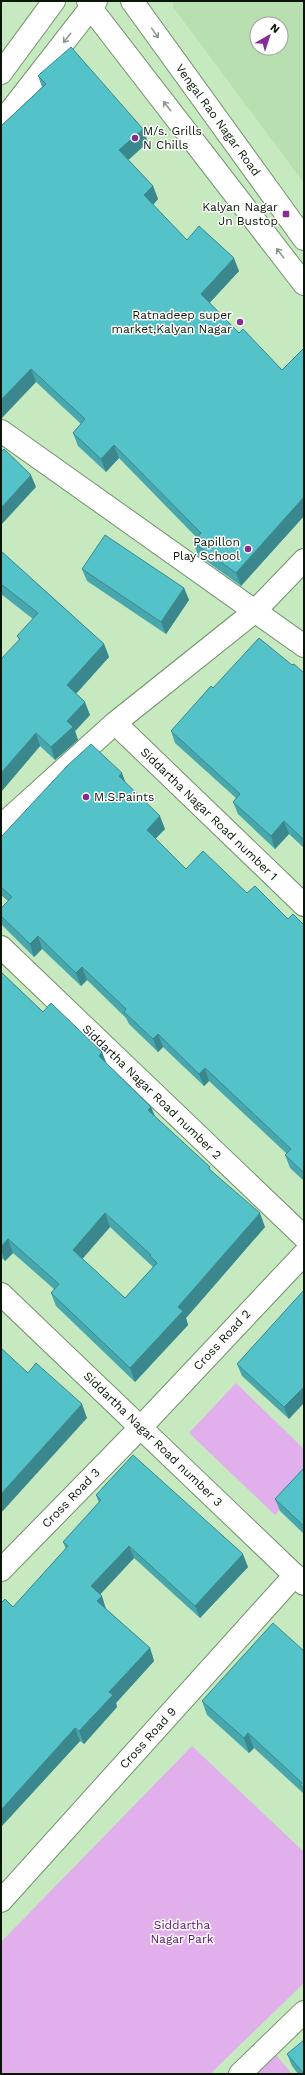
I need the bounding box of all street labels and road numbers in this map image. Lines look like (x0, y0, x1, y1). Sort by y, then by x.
street label: Vengal Rao Nagar Road (173, 61, 263, 179)
street label: Siddartha Nagar Road number 1 (138, 745, 280, 883)
street label: Siddartha Nagar Road number 2 (80, 1022, 224, 1162)
street label: Cross Road 2 (191, 1307, 253, 1373)
street label: Siddartha Nagar Road number 3 (81, 1369, 225, 1509)
street label: Cross Road 3 (39, 1465, 103, 1531)
street label: Cross Road 9 (117, 1704, 179, 1772)

